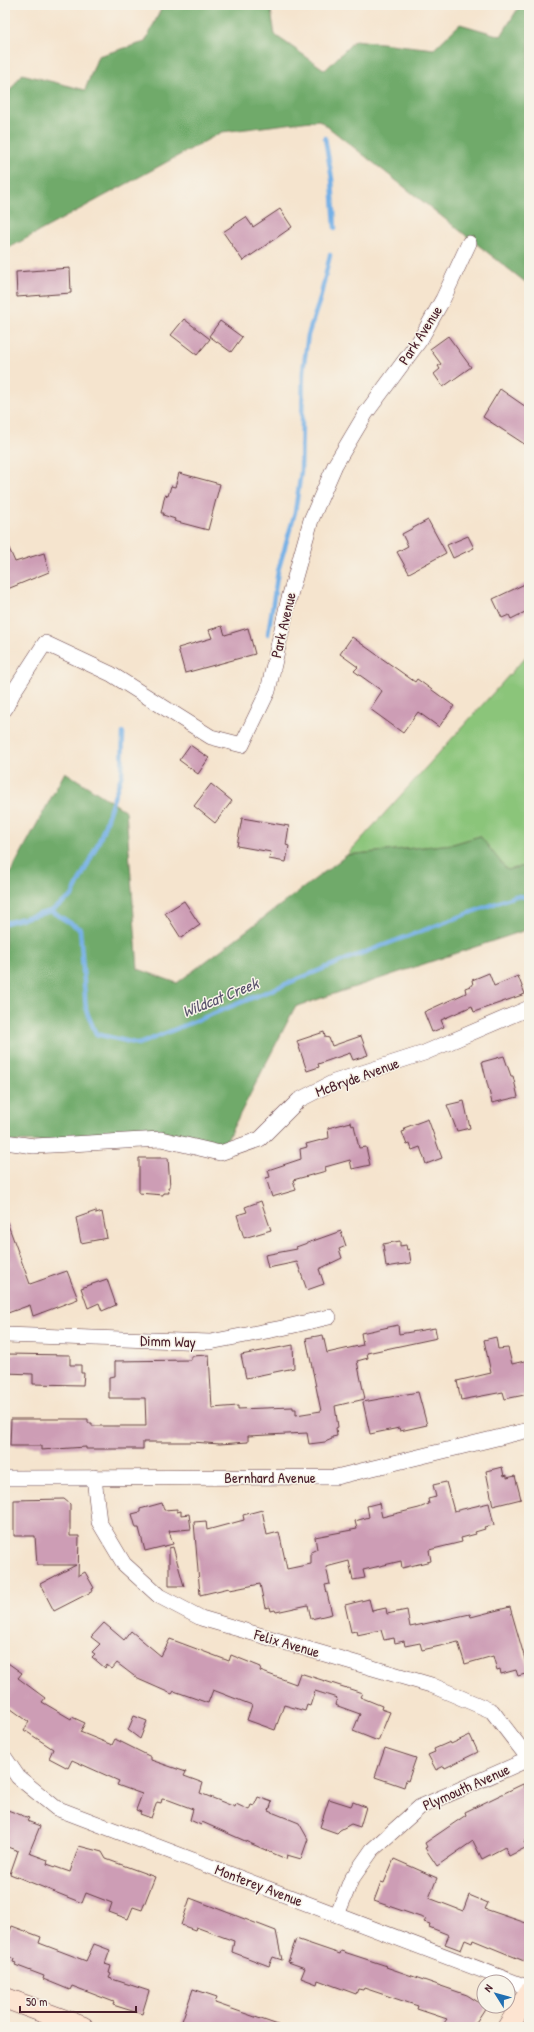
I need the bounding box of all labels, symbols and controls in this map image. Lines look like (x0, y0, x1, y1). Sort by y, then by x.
street label: Park Avenue (393, 301, 447, 369)
street label: Park Avenue (265, 590, 301, 660)
water label: Wildcat Creek (179, 971, 262, 1022)
street label: McBryde Avenue (312, 1052, 402, 1102)
street label: Dimm Way (140, 1330, 196, 1352)
street label: Bernhard Avenue (224, 1467, 316, 1488)
street label: Felix Avenue (251, 1623, 322, 1662)
street label: Plymouth Avenue (419, 1759, 513, 1815)
street label: Monterey Avenue (212, 1859, 306, 1911)
north arrow (476, 1974, 516, 2014)
text: N (481, 1981, 495, 1995)
scale bar (20, 1988, 136, 2014)
text: 50 m (26, 1993, 47, 2010)

